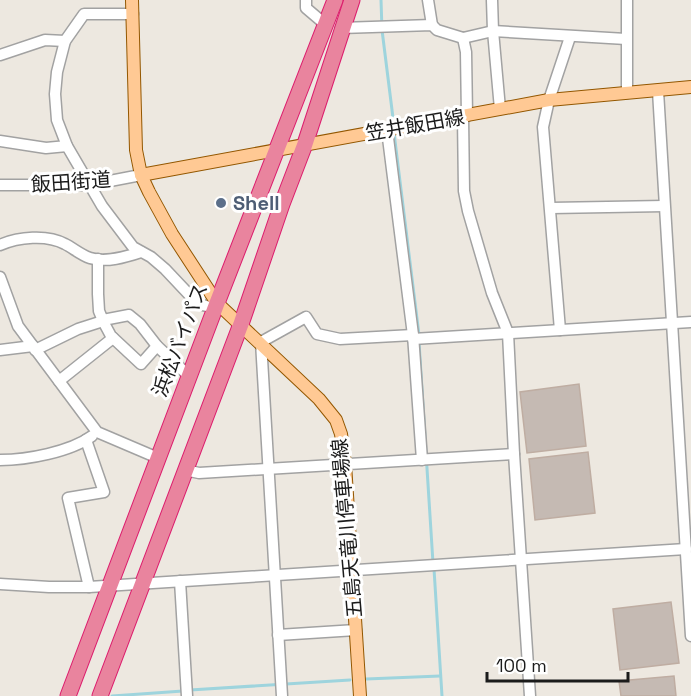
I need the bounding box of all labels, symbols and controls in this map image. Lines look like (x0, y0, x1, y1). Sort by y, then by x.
street label: 笠井飯田線 (364, 104, 466, 146)
street label: 飯田街道 (30, 166, 112, 198)
place label: Shell (233, 190, 280, 216)
marker: Shell (214, 196, 228, 210)
street label: 浜松バイパス (146, 280, 214, 400)
street label: 五島天竜川停車場線 (326, 437, 368, 619)
scale bar (487, 645, 628, 683)
text: 100 m (496, 654, 547, 677)

